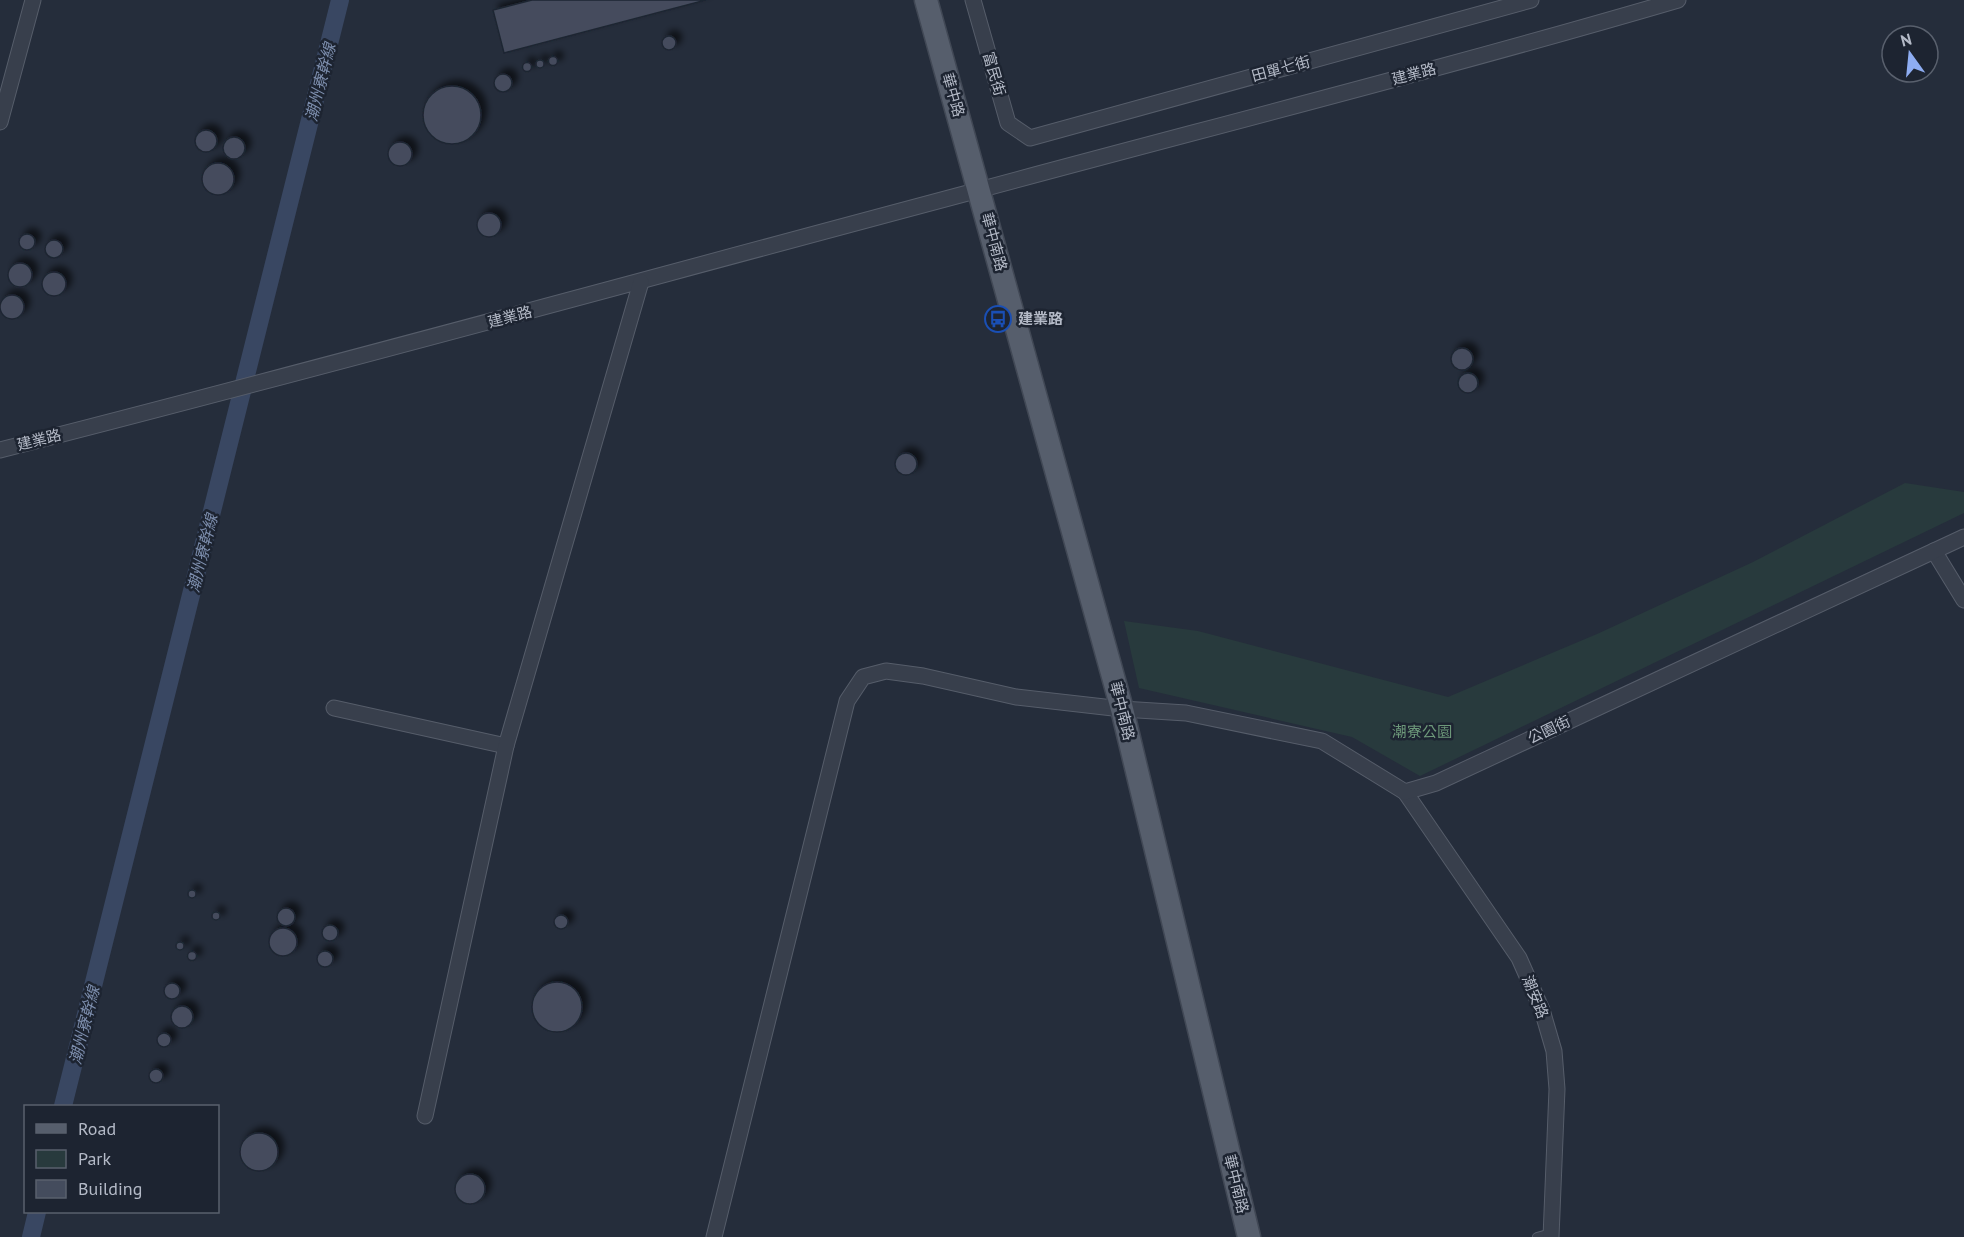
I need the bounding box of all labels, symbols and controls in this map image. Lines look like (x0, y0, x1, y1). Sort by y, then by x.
north arrow (1880, 24, 1940, 84)
text: N (1898, 28, 1914, 51)
water label: 潮州寮幹線 (301, 39, 340, 123)
street label: 富民街 (979, 50, 1010, 98)
street label: 田單七街 (1249, 52, 1312, 85)
street label: 建業路 (1390, 59, 1438, 89)
street label: 華中路 (938, 71, 969, 119)
street label: 華中南路 (978, 210, 1011, 273)
street label: 建業路 (486, 302, 534, 332)
bus stop icon: 建業路 (983, 304, 1013, 334)
place label: 建業路 (1018, 309, 1063, 328)
street label: 建業路 (15, 425, 63, 454)
water label: 潮州寮幹線 (183, 510, 222, 594)
street label: 華中南路 (1106, 679, 1139, 742)
street label: 公園街 (1524, 711, 1573, 748)
park label: 潮寮公園 (1392, 722, 1452, 741)
street label: 潮安路 (1518, 972, 1553, 1021)
water label: 潮州寮幹線 (65, 982, 104, 1066)
legend (24, 1105, 219, 1213)
text: Road (78, 1117, 116, 1140)
text: Park (78, 1147, 111, 1170)
street label: 華中南路 (1220, 1152, 1253, 1215)
text: Building (78, 1177, 142, 1200)

